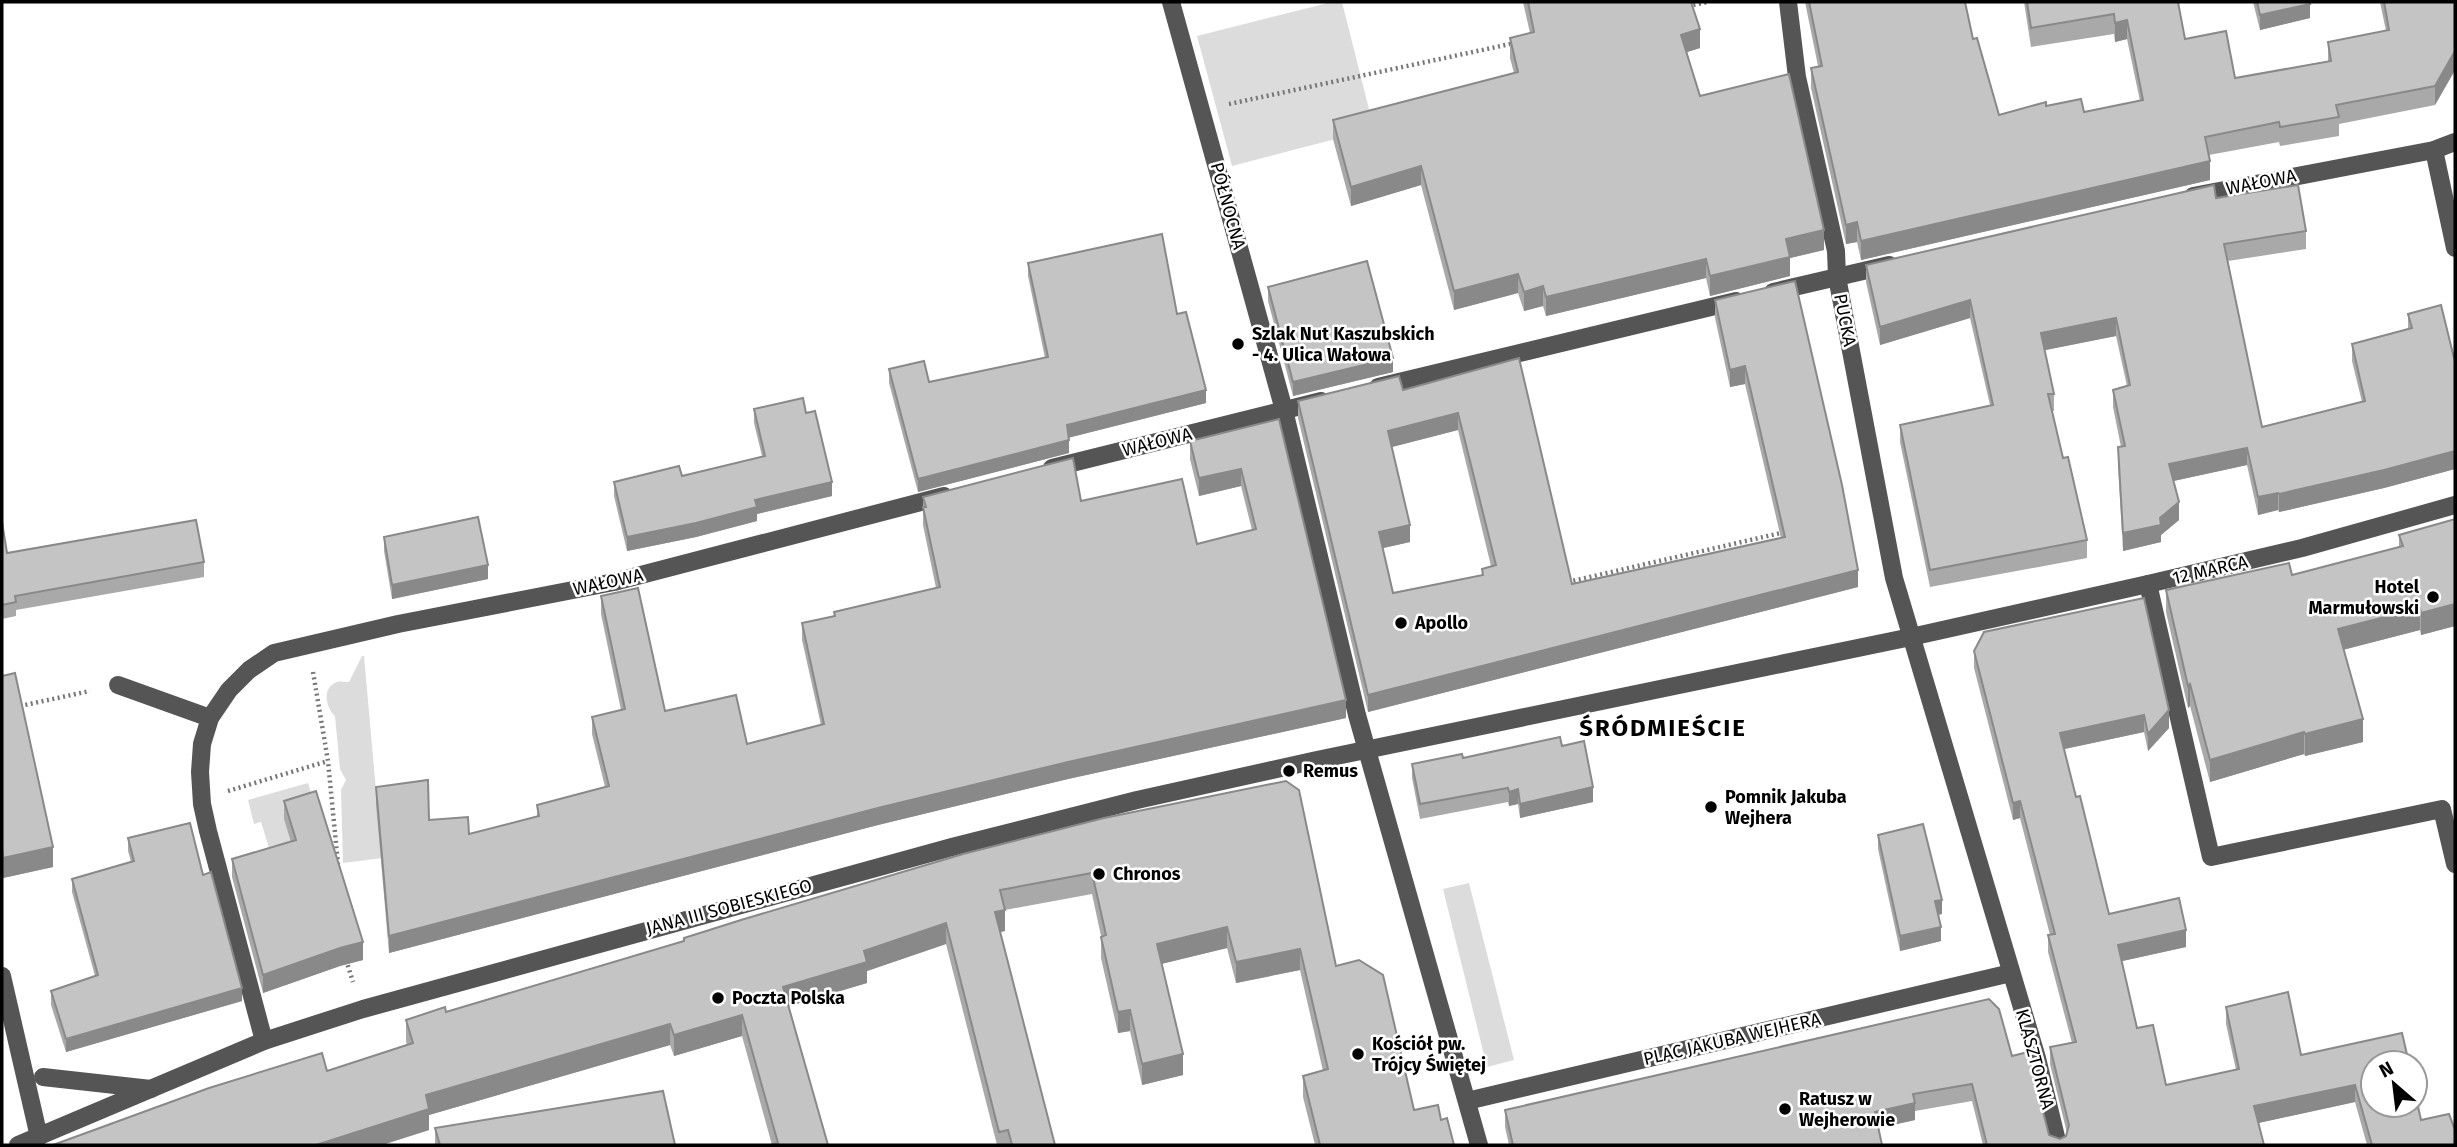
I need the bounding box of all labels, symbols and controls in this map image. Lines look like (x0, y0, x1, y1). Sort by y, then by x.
street label: PÓŁNOCNA (1206, 160, 1250, 253)
street label: WAŁOWA (2224, 164, 2299, 200)
street label: PUCKA (1829, 292, 1861, 349)
place label: Szlak Nut Kaszubskich - 4. Ulica Wałowa (1252, 323, 1435, 366)
marker: Szlak Nut Kaszubskich - 4. Ulica Wałowa (1230, 336, 1246, 352)
street label: WAŁOWA (1120, 423, 1195, 461)
street label: 12 MARCA (2170, 550, 2251, 589)
street label: WAŁOWA (571, 564, 646, 600)
place label: Hotel Marmułowski (2308, 576, 2420, 619)
marker: Hotel Marmułowski (2425, 589, 2441, 605)
place label: Apollo (1414, 612, 1468, 634)
marker: Apollo (1393, 615, 1409, 631)
district label: ŚRÓDMIEŚCIE (1579, 714, 1747, 742)
place label: Remus (1303, 760, 1358, 782)
marker: Remus (1281, 763, 1297, 779)
place label: Pomnik Jakuba Wejhera (1725, 786, 1847, 829)
marker: Pomnik Jakuba Wejhera (1703, 799, 1719, 815)
place label: Chronos (1113, 863, 1181, 885)
marker: Chronos (1091, 866, 1107, 882)
street label: JANA III SOBIESKIEGO (644, 874, 814, 940)
place label: Poczta Polska (732, 987, 845, 1009)
marker: Poczta Polska (710, 990, 726, 1006)
street label: KLASZTORNA (2011, 1006, 2059, 1112)
street label: PLAC JAKUBA WEJHERA (1641, 1008, 1824, 1070)
place label: Kościół pw. Trójcy Świętej (1372, 1033, 1486, 1076)
marker: Kościół pw. Trójcy Świętej (1350, 1046, 1366, 1062)
north arrow (2359, 1049, 2429, 1119)
text: N (2375, 1056, 2397, 1083)
place label: Ratusz w Wejherowie (1799, 1088, 1895, 1131)
marker: Ratusz w Wejherowie (1777, 1101, 1793, 1117)

